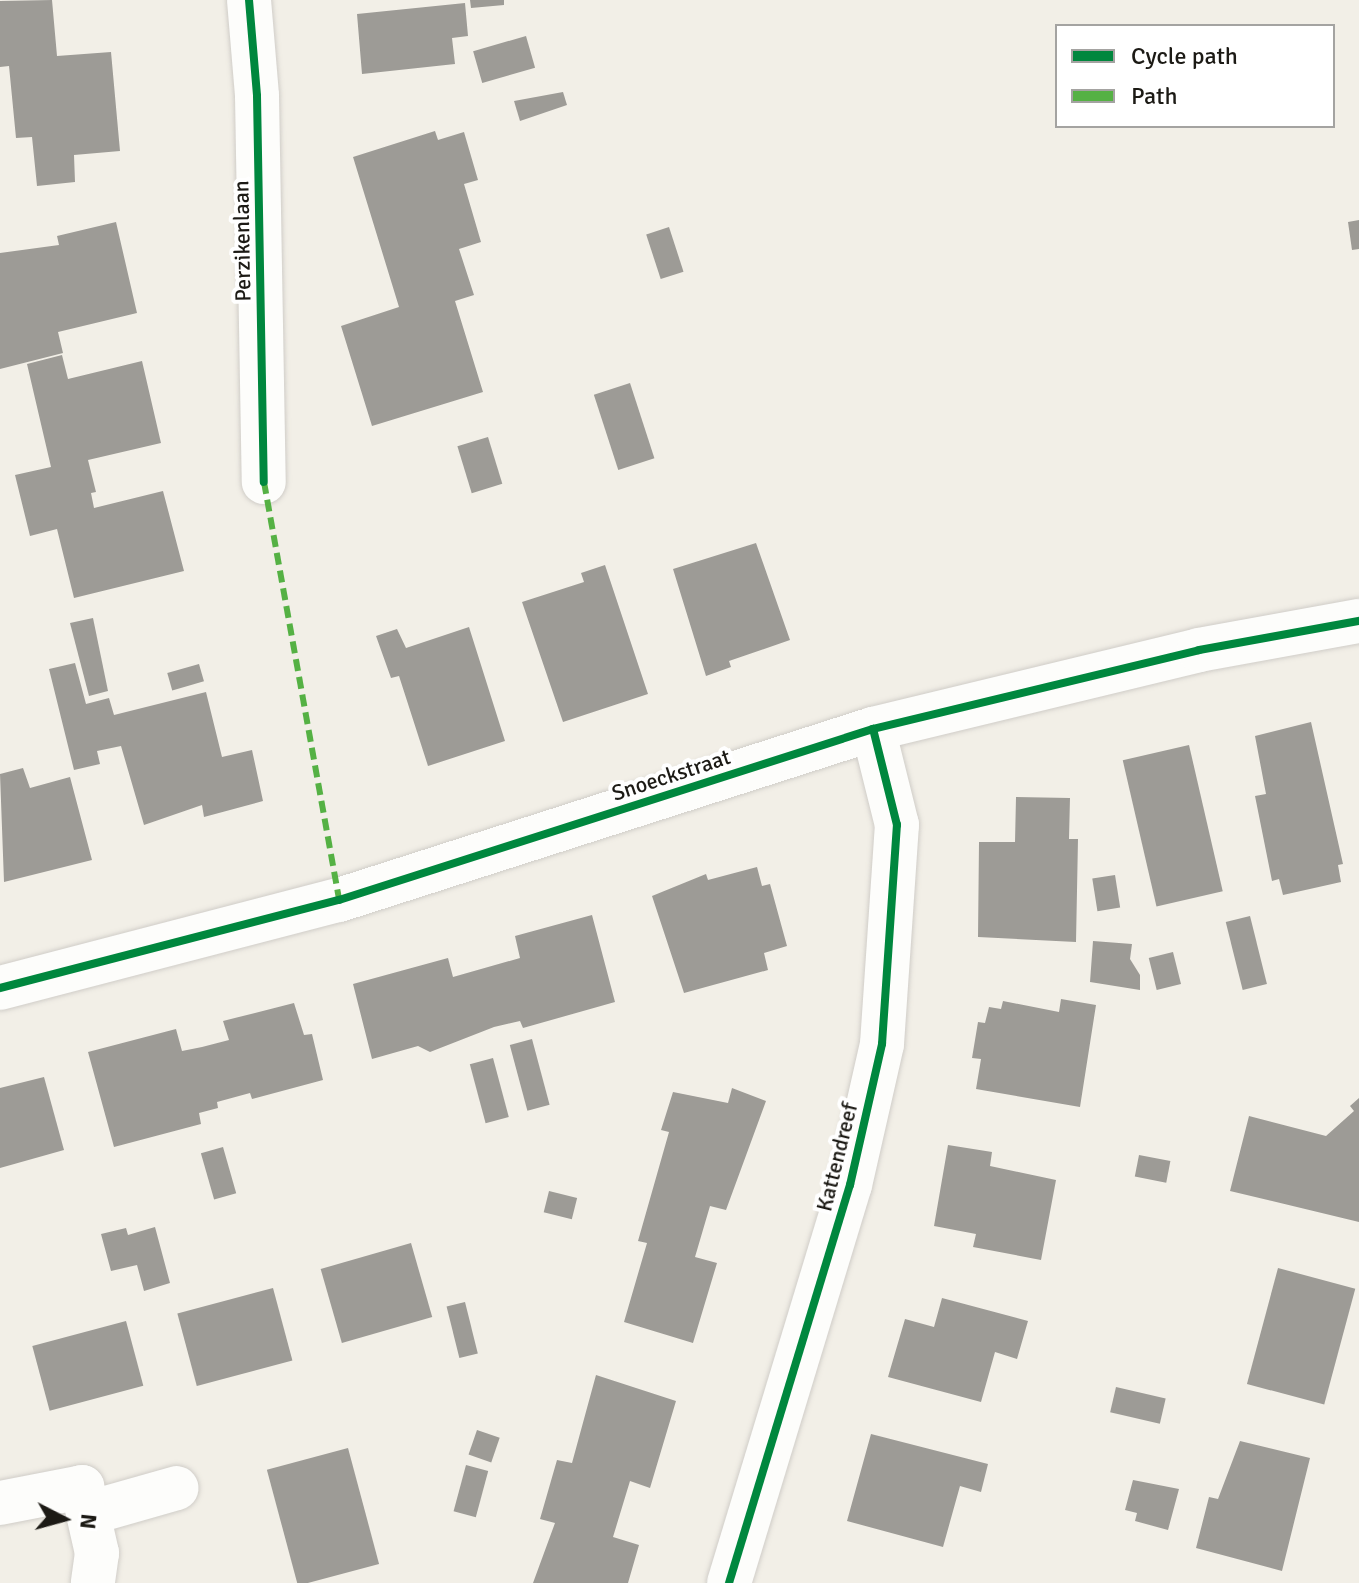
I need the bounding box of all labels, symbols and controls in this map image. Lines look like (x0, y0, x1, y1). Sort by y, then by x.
legend (1055, 24, 1335, 128)
text: Cycle path (1131, 41, 1238, 71)
text: Path (1131, 81, 1177, 111)
street label: Perzikenlaan (228, 180, 256, 302)
street label: Snoeckstraat (608, 743, 734, 807)
street label: Kattendreef (811, 1100, 863, 1214)
north arrow (24, 1479, 104, 1559)
text: N (74, 1513, 103, 1531)

